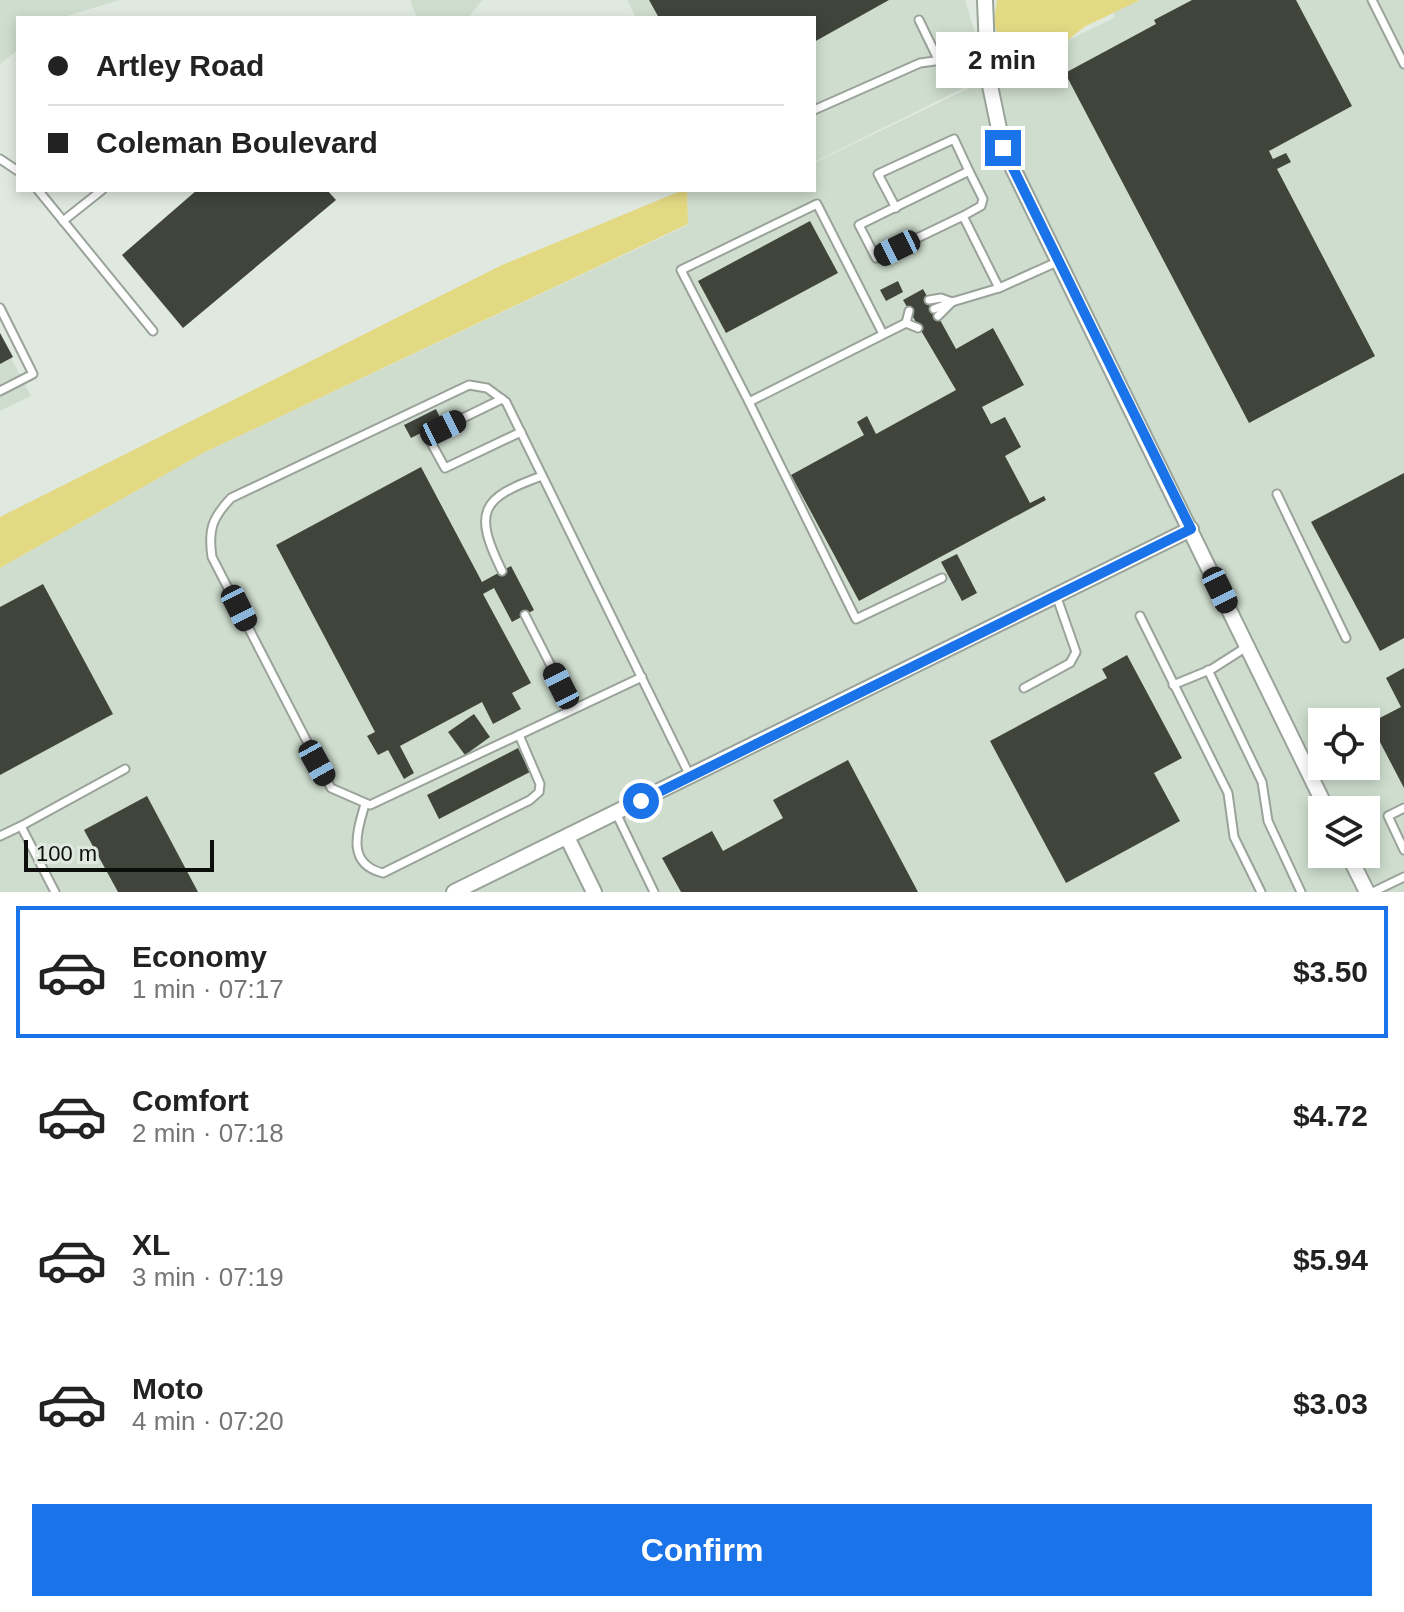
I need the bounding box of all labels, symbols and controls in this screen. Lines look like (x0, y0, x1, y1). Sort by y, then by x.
callout: 2 min (937, 32, 1069, 88)
text: 2 min (968, 45, 1036, 75)
text: Artley Road (96, 49, 264, 82)
text: Coleman Boulevard (96, 126, 378, 159)
route end (985, 130, 1021, 166)
car (870, 227, 924, 269)
car (416, 407, 470, 449)
car (1199, 563, 1241, 617)
car (217, 581, 261, 635)
car (539, 659, 583, 713)
map controls (1308, 708, 1380, 868)
button: locate (1308, 708, 1380, 780)
car (295, 736, 339, 790)
route start (623, 783, 659, 819)
button: layers (1308, 796, 1380, 868)
scale bar (24, 836, 214, 872)
text: 100 m (36, 841, 97, 866)
icon: car (36, 936, 108, 1008)
text: Economy (132, 940, 267, 973)
text: $3.50 (1293, 955, 1368, 988)
text: 1 min · 07:17 (132, 974, 284, 1004)
icon: car (36, 1080, 108, 1152)
text: Comfort (132, 1084, 249, 1117)
text: $4.72 (1293, 1099, 1368, 1132)
text: 2 min · 07:18 (132, 1118, 284, 1148)
icon: car (36, 1224, 108, 1296)
text: XL (132, 1228, 170, 1261)
text: $5.94 (1293, 1243, 1368, 1276)
text: 3 min · 07:19 (132, 1262, 284, 1292)
icon: car (36, 1368, 108, 1440)
text: Moto (132, 1372, 204, 1405)
text: $3.03 (1293, 1387, 1368, 1420)
text: 4 min · 07:20 (132, 1406, 284, 1436)
button: Confirm (32, 1504, 1372, 1596)

